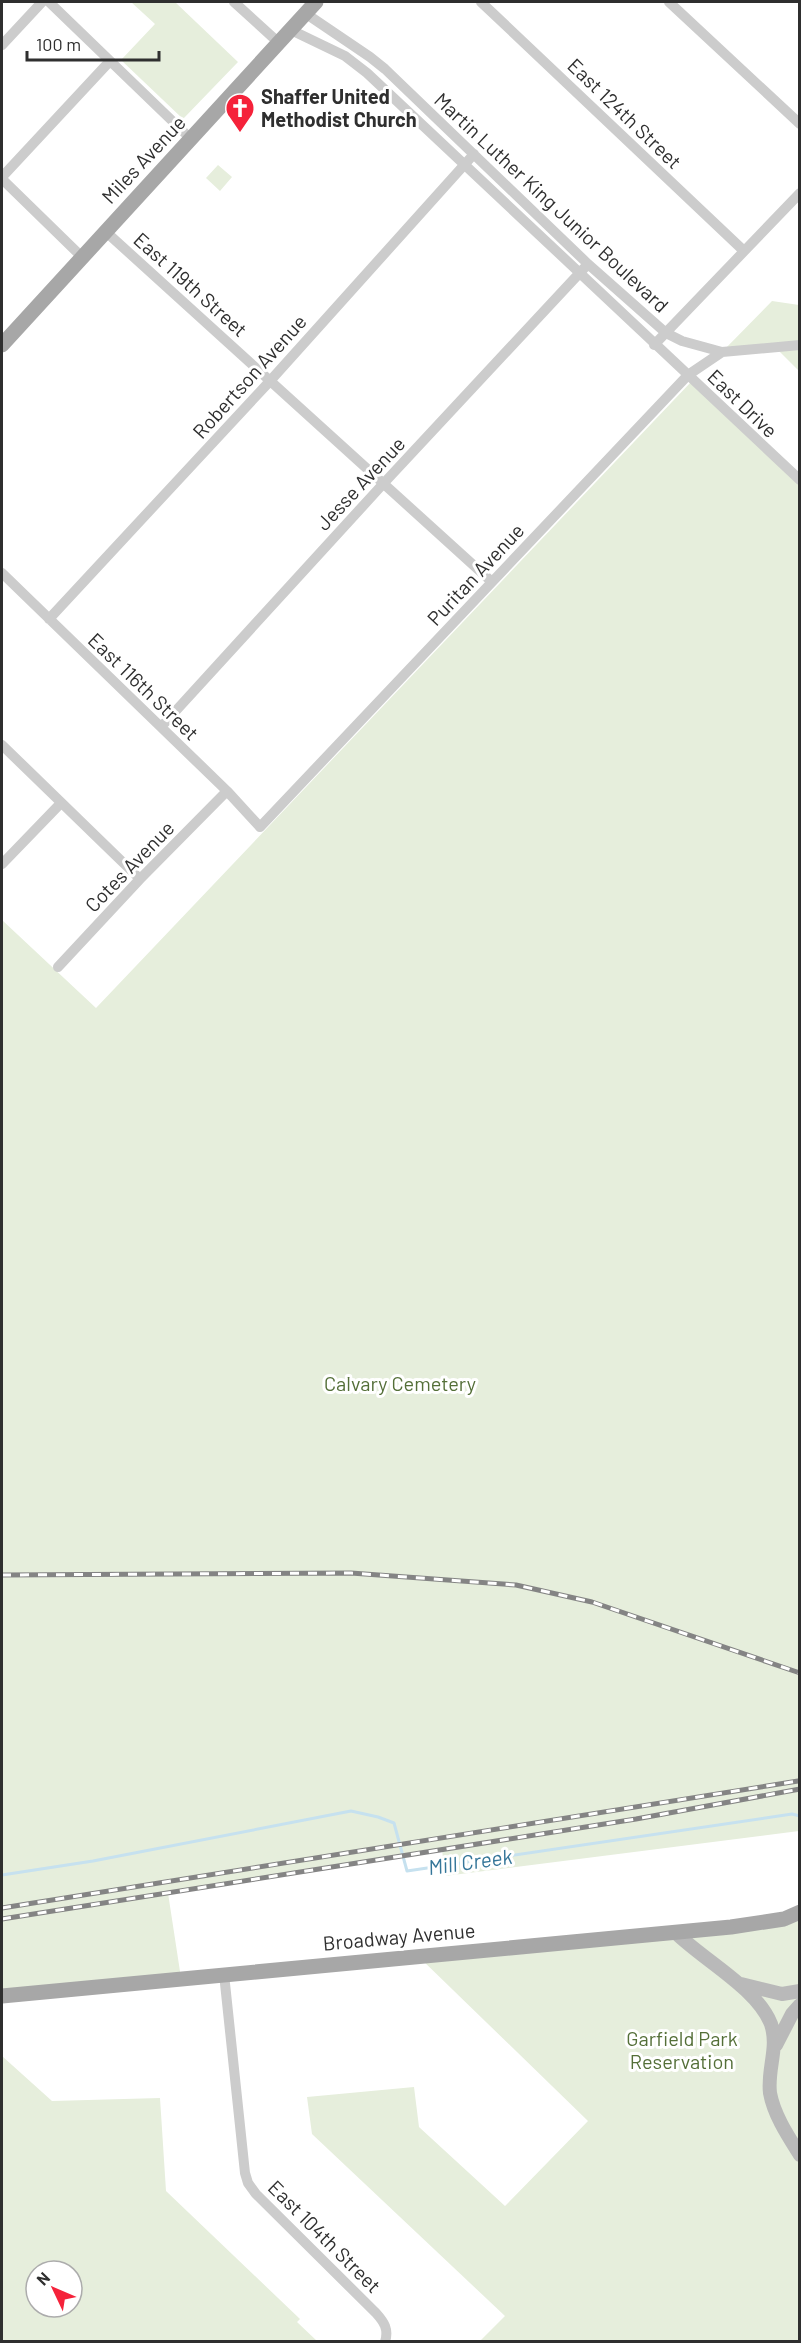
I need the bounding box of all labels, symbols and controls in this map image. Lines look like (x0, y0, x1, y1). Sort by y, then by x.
scale bar (27, 24, 159, 62)
text: 100 m (36, 33, 81, 55)
street label: East 124th Street (563, 53, 687, 173)
place label: Shaffer United Methodist Church (261, 84, 417, 131)
street label: Martin Luther King Junior Boulevard (430, 87, 674, 317)
church icon: Shaffer United Methodist Church (224, 92, 256, 134)
street label: Miles Avenue (96, 110, 190, 208)
street label: East 119th Street (129, 227, 253, 341)
street label: Robertson Avenue (187, 309, 311, 443)
street label: East Drive (703, 364, 783, 442)
street label: Jesse Avenue (311, 431, 409, 535)
street label: Puritan Avenue (422, 518, 528, 630)
street label: East 116th Street (84, 627, 204, 745)
street label: Cotes Avenue (80, 815, 178, 917)
park label: Calvary Cemetery (324, 1371, 476, 1395)
water label: Mill Creek (426, 1843, 515, 1879)
street label: Broadway Avenue (322, 1917, 476, 1955)
park label: Garfield Park Reservation (626, 2026, 738, 2073)
street label: East 104th Street (264, 2175, 386, 2297)
north arrow (24, 2259, 84, 2319)
text: N (32, 2268, 53, 2289)

